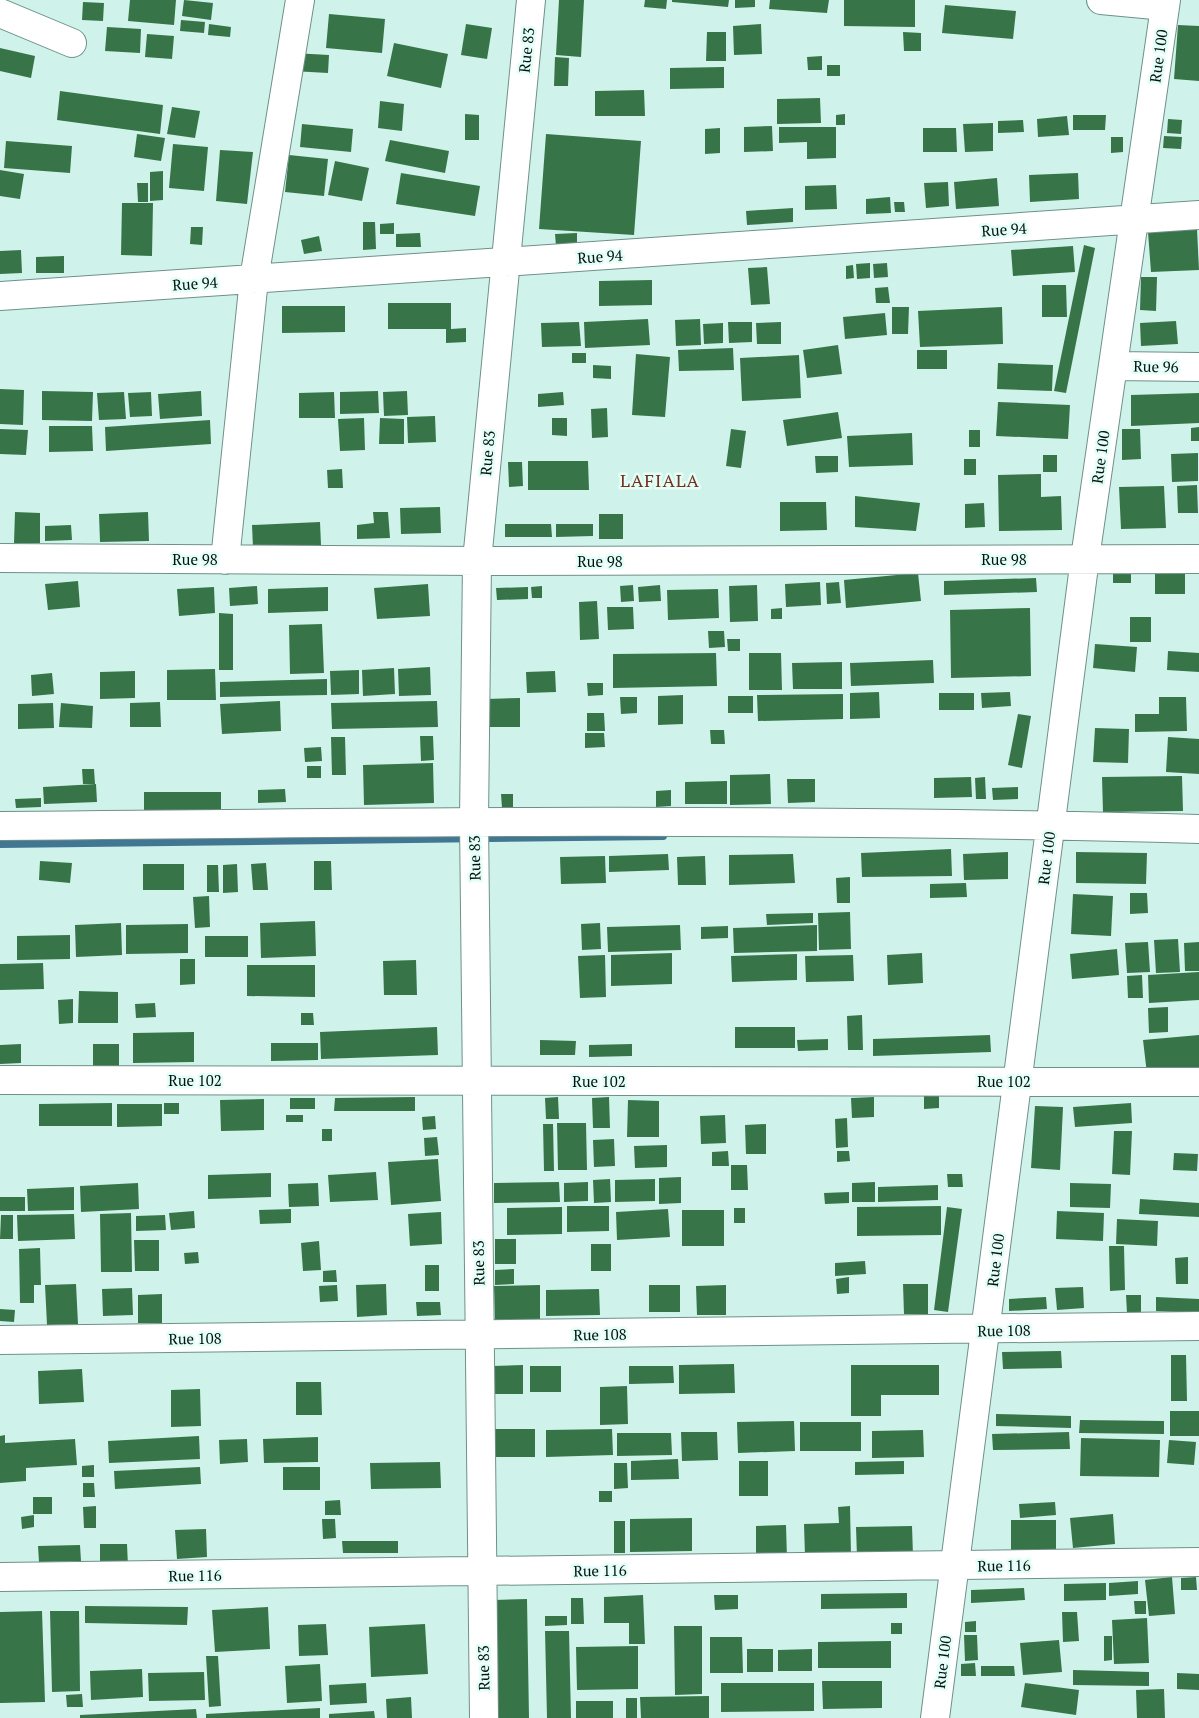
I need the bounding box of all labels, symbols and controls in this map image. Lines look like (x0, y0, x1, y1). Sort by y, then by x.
street label: Rue 83 (514, 26, 538, 74)
street label: Rue 100 (1144, 28, 1172, 84)
street label: Rue 94 (981, 217, 1027, 241)
street label: Rue 94 (577, 244, 623, 268)
street label: Rue 94 (172, 271, 218, 295)
street label: Rue 96 (1133, 356, 1179, 376)
street label: Rue 100 (1086, 429, 1114, 485)
street label: Rue 83 (475, 430, 499, 476)
district label: LAFIALA (620, 468, 700, 492)
street label: Rue 98 (172, 549, 218, 569)
street label: Rue 98 (981, 549, 1027, 569)
street label: Rue 98 (577, 551, 623, 571)
street label: Rue 100 (1033, 830, 1059, 886)
street label: Rue 83 (464, 835, 484, 881)
street label: Rue 102 (168, 1070, 222, 1090)
street label: Rue 102 (572, 1071, 626, 1091)
street label: Rue 102 (977, 1071, 1031, 1091)
street label: Rue 100 (982, 1232, 1008, 1288)
street label: Rue 83 (468, 1240, 488, 1286)
street label: Rue 108 (977, 1320, 1031, 1340)
street label: Rue 108 (573, 1324, 627, 1344)
street label: Rue 108 (168, 1328, 222, 1348)
street label: Rue 116 (977, 1555, 1031, 1575)
street label: Rue 116 (573, 1560, 627, 1580)
street label: Rue 116 (168, 1565, 222, 1585)
street label: Rue 100 (929, 1634, 955, 1690)
street label: Rue 83 (473, 1645, 493, 1691)

